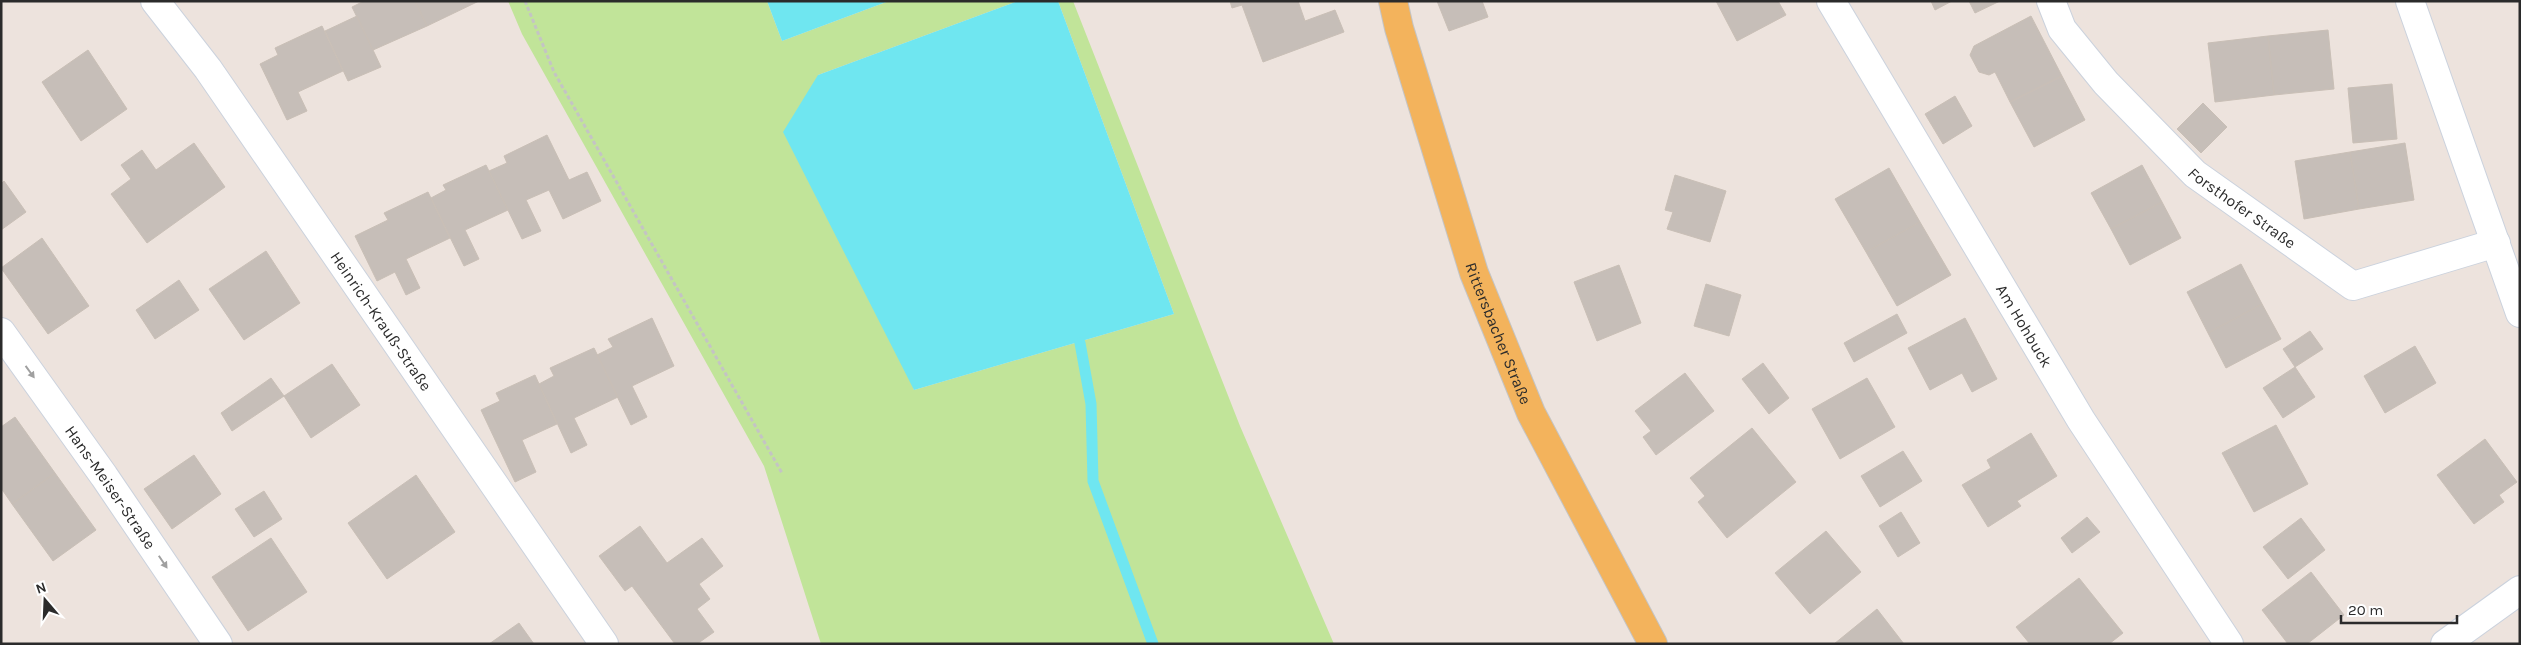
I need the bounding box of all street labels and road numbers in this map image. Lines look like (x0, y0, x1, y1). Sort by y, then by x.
street label: Forsthofer Straße (2184, 163, 2300, 252)
street label: Heinrich-Krauß-Straße (327, 247, 436, 394)
street label: Rittersbacher Straße (1462, 260, 1536, 407)
street label: Am Hohbuck (1993, 281, 2057, 371)
street label: Hans-Meiser-Straße (61, 422, 160, 553)

